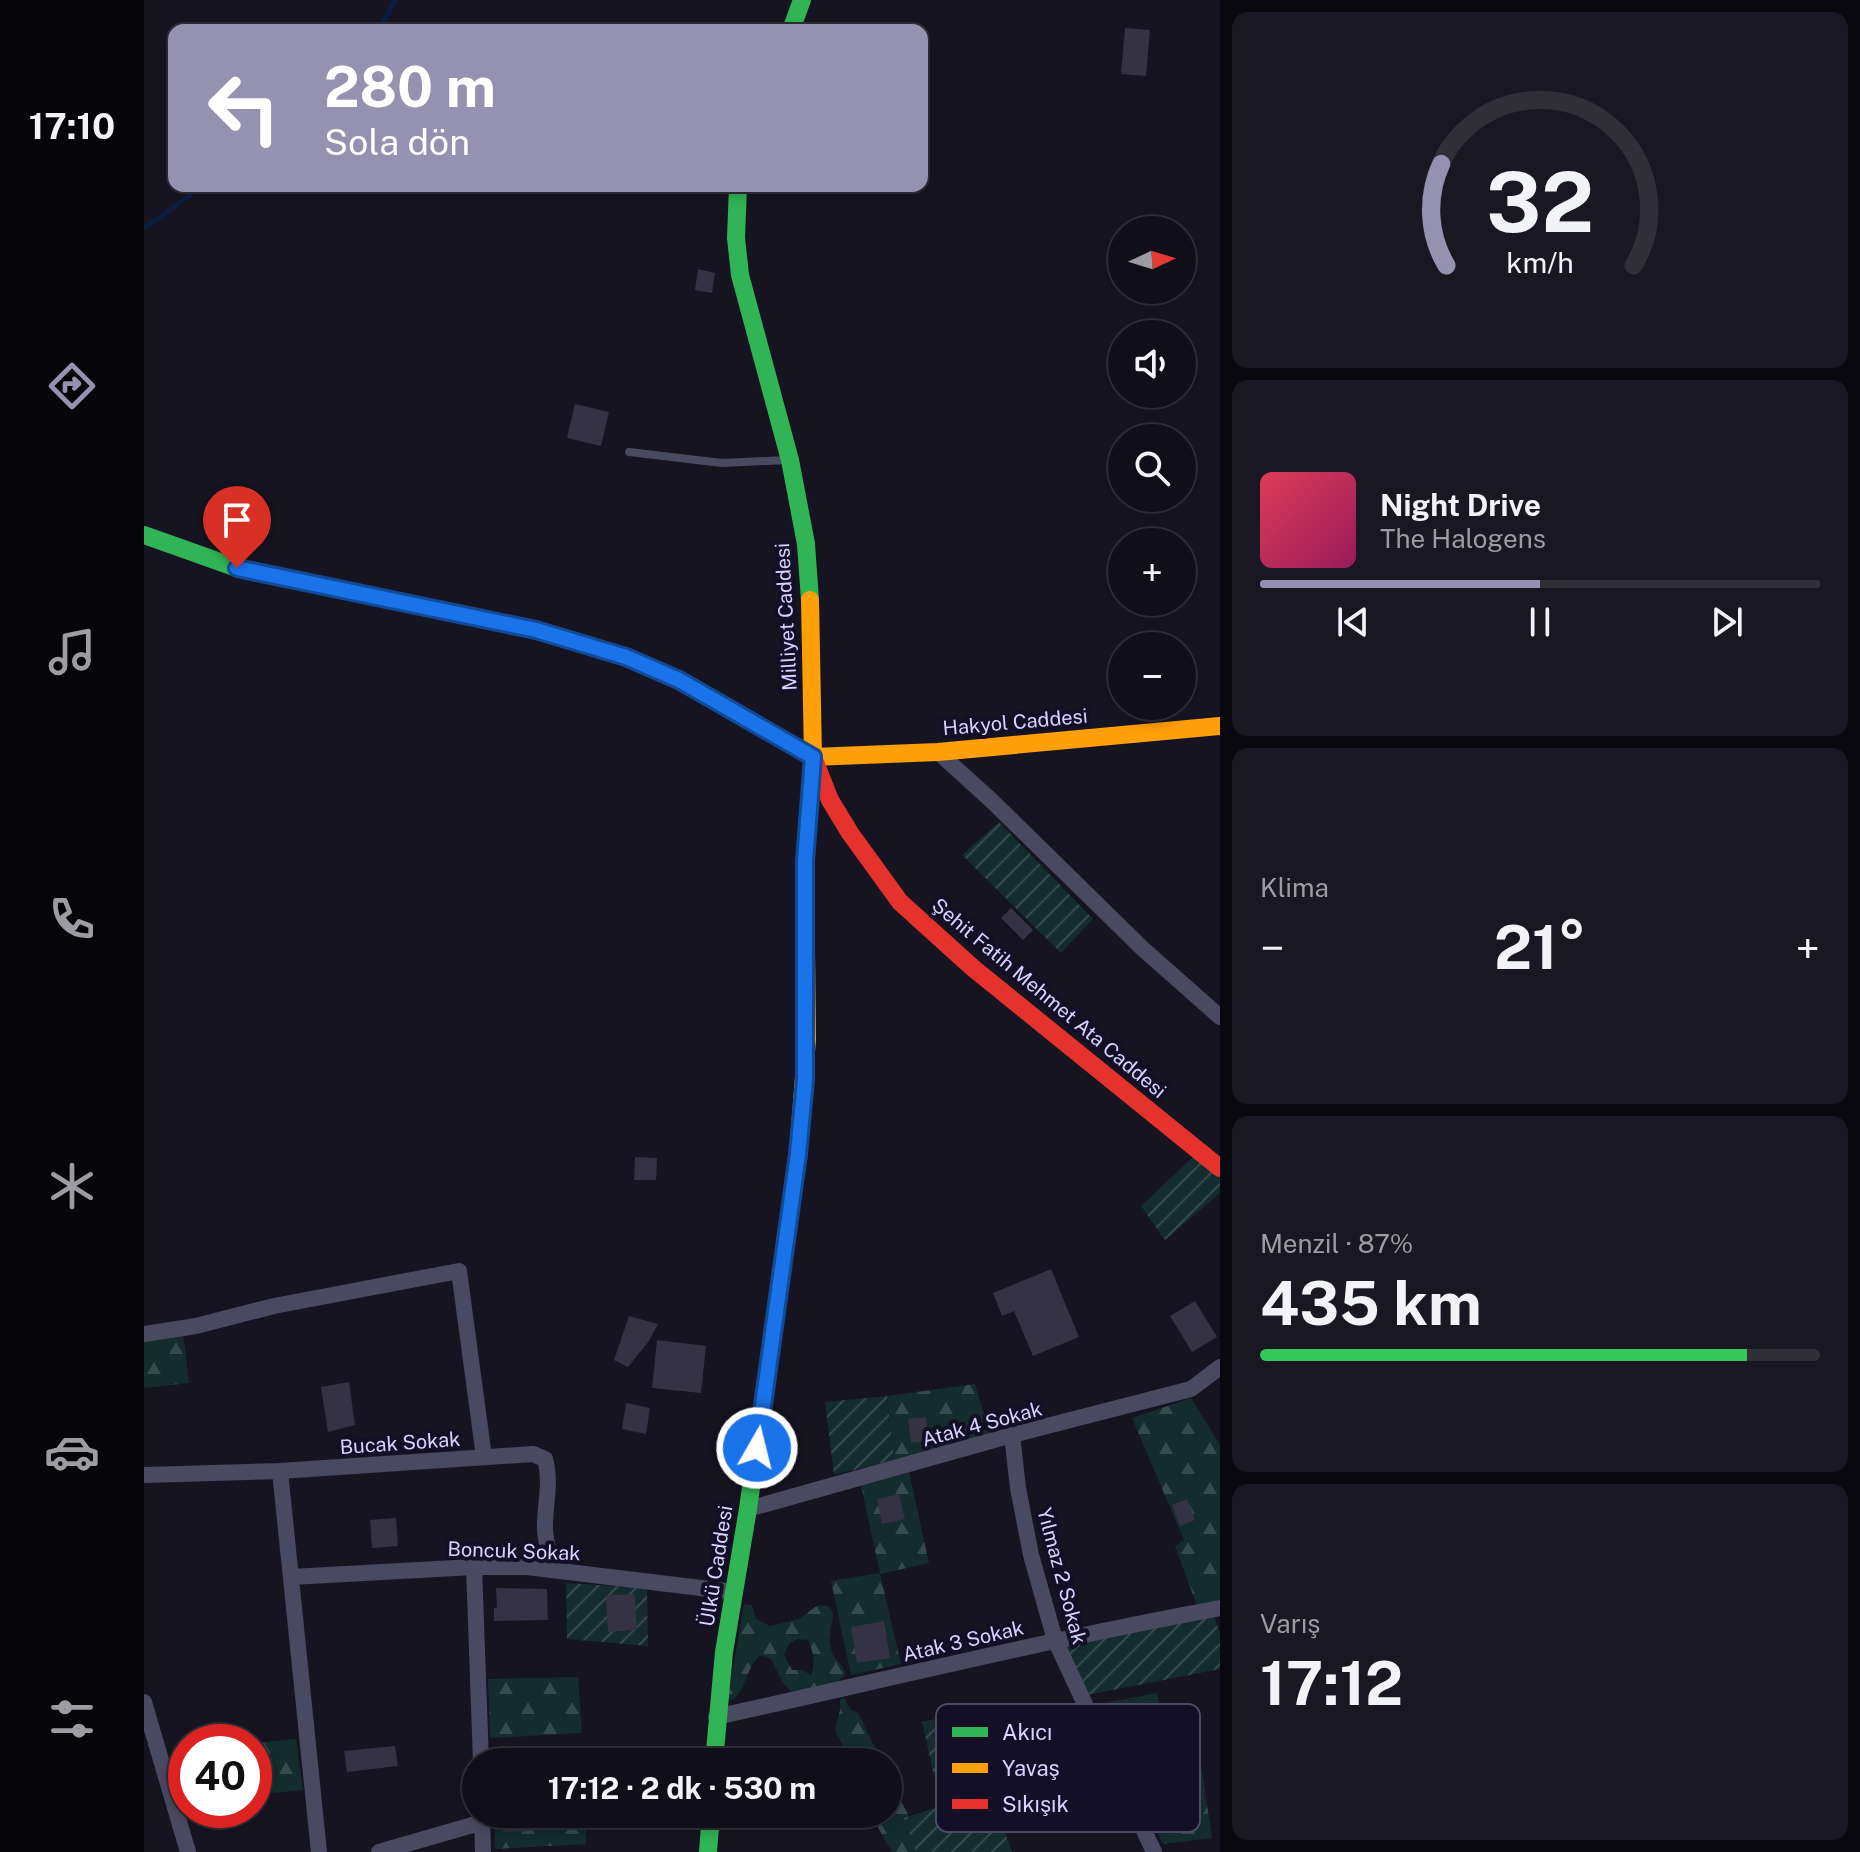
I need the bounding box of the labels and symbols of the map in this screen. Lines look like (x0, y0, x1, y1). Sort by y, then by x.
north arrow (1108, 216, 1196, 304)
pin (203, 486, 271, 568)
street label: Milliyet Caddesi (770, 542, 802, 692)
street label: Hakyol Caddesi (942, 704, 1088, 740)
street label: Şehit Fatih Mehmet Ata Caddesi (927, 893, 1171, 1103)
street label: Atak 4 Sokak (919, 1396, 1045, 1452)
position arrow (715, 1406, 799, 1490)
street label: Bucak Sokak (339, 1427, 461, 1459)
street label: Ülkü Caddesi (694, 1504, 737, 1628)
street label: Yılmaz 2 Sokak (1032, 1505, 1092, 1647)
street label: Boncuk Sokak (447, 1537, 581, 1565)
street label: Atak 3 Sokak (900, 1615, 1026, 1667)
legend (936, 1704, 1200, 1832)
text: Akıcı (1002, 1719, 1052, 1745)
speed limit sign: 40 (168, 1724, 272, 1828)
text: Yavaş (1002, 1755, 1060, 1781)
text: Sıkışık (1002, 1791, 1069, 1817)

